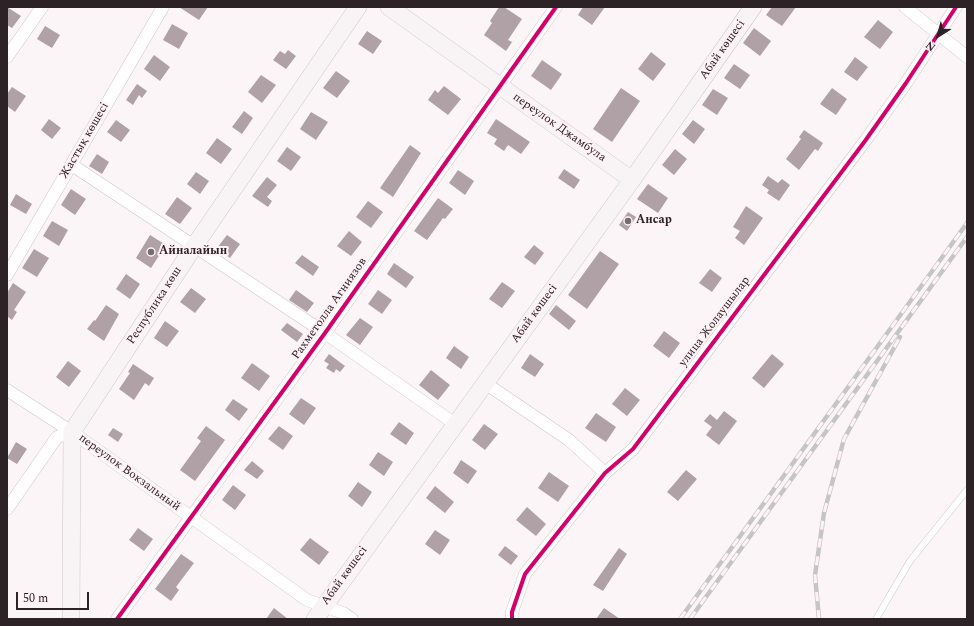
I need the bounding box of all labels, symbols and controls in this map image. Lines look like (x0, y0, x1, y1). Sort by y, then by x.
north arrow (918, 16, 958, 56)
street label: Абай көшесі (697, 18, 749, 82)
text: N (922, 36, 939, 55)
street label: переулок Джамбула (510, 90, 608, 166)
street label: Жастық көшесі (57, 100, 113, 182)
place label: Ансар (636, 214, 672, 228)
marker: Ансар (623, 216, 633, 226)
place label: Айналайын (159, 245, 227, 259)
marker: Айналайын (146, 247, 156, 257)
street label: Рахметолла Агниязов (290, 255, 370, 363)
street label: Республика көш (125, 265, 185, 347)
street label: улица Жолаушылар (676, 274, 754, 370)
street label: Абай көшесі (509, 282, 561, 346)
street label: переулок Вокзальный (75, 431, 183, 515)
street label: Абай көшесі (319, 544, 371, 608)
scale bar (18, 584, 91, 610)
text: 50 m (23, 589, 48, 608)

